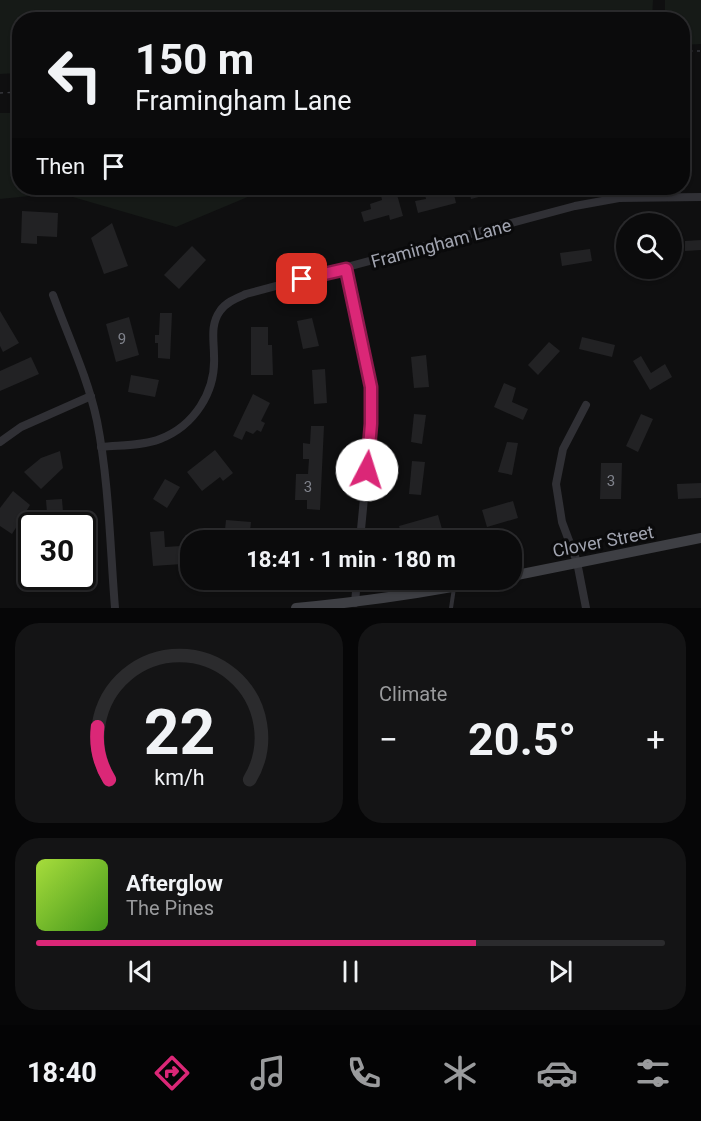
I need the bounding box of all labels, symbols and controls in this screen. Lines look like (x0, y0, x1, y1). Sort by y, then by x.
text: 150 m (135, 35, 254, 84)
icon: left (36, 36, 114, 114)
text: Framingham Lane (135, 85, 352, 117)
icon: arrive (97, 150, 130, 183)
text: Then (36, 154, 85, 179)
map controls (616, 213, 682, 279)
button: search (616, 213, 682, 279)
street label: Framingham Lane (369, 214, 513, 272)
pin (276, 253, 327, 304)
icon: arrive (285, 262, 318, 295)
house number: 9 (118, 330, 126, 348)
position arrow (335, 438, 399, 502)
house number: 3 (607, 472, 615, 490)
house number: 3 (304, 478, 312, 496)
speed limit sign: 30 (18, 512, 96, 590)
street label: Clover Street (551, 521, 655, 561)
text: 18:41 · 1 min · 180 m (246, 547, 456, 572)
text: Climate (379, 682, 447, 706)
text: 22 (143, 696, 215, 769)
text: 20.5° (468, 713, 576, 766)
text: − (379, 720, 398, 759)
text: + (646, 720, 665, 759)
text: km/h (154, 765, 204, 790)
text: Afterglow (126, 871, 223, 896)
text: The Pines (126, 896, 214, 920)
icon: previous (124, 955, 157, 988)
icon: pause (334, 955, 367, 988)
icon: next (544, 955, 577, 988)
icon: directions (151, 1052, 193, 1094)
icon: music (247, 1052, 289, 1094)
icon: phone (343, 1052, 385, 1094)
icon: climate (439, 1052, 481, 1094)
icon: car (536, 1052, 578, 1094)
icon: filters (632, 1052, 674, 1094)
text: 18:40 (27, 1057, 97, 1089)

